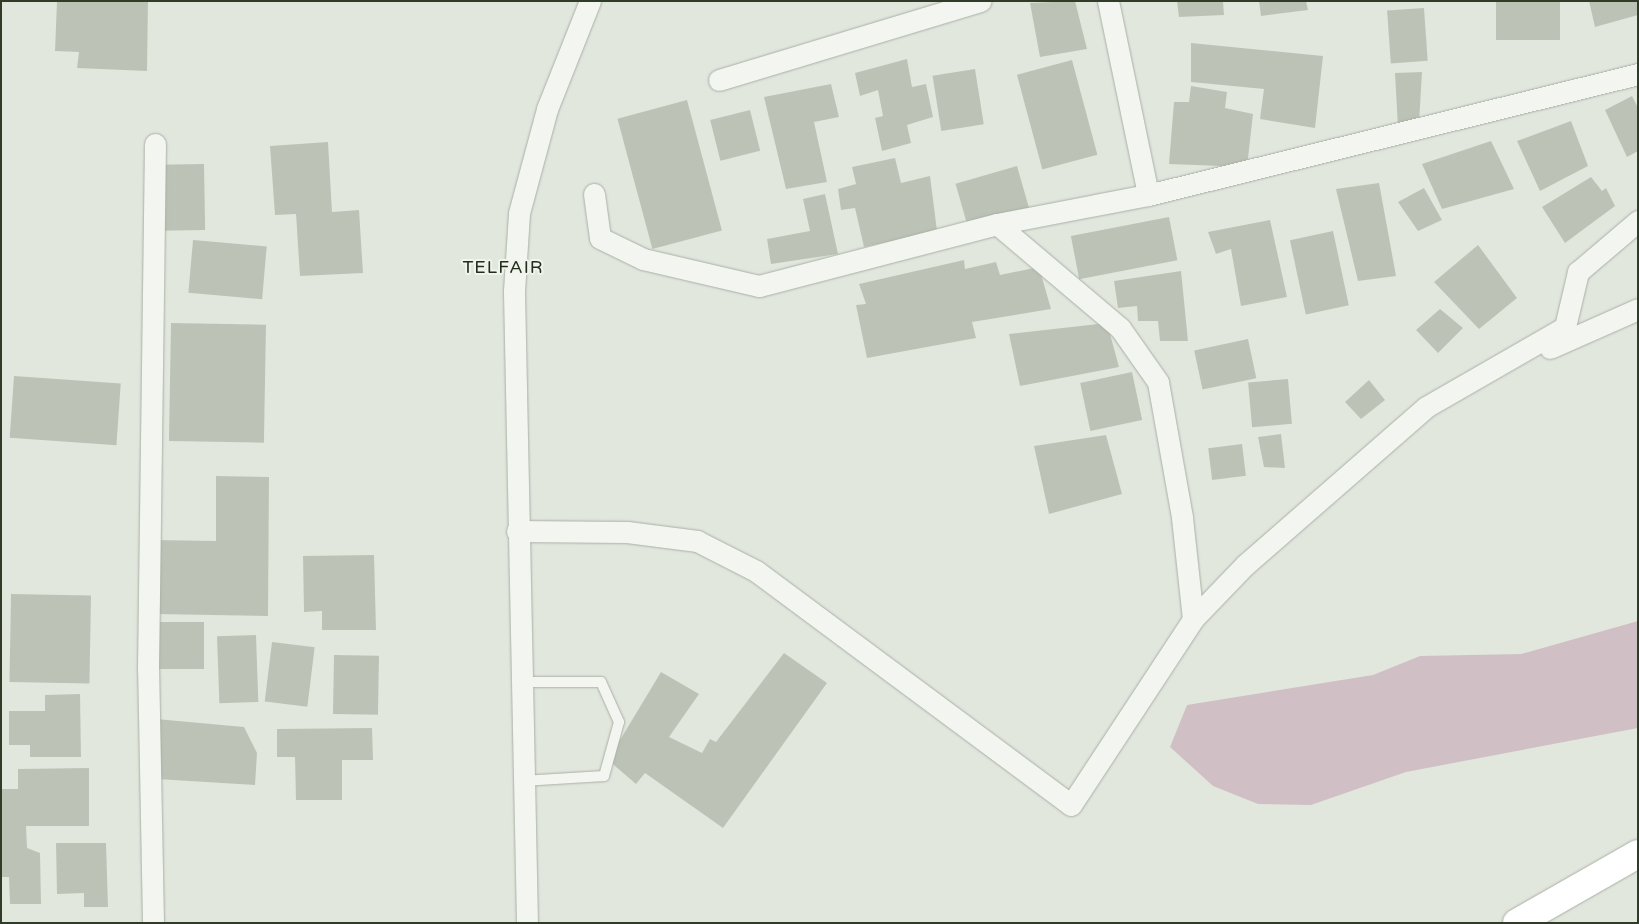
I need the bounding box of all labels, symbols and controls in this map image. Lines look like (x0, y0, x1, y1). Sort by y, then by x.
district label: TELFAIR (462, 256, 544, 278)

